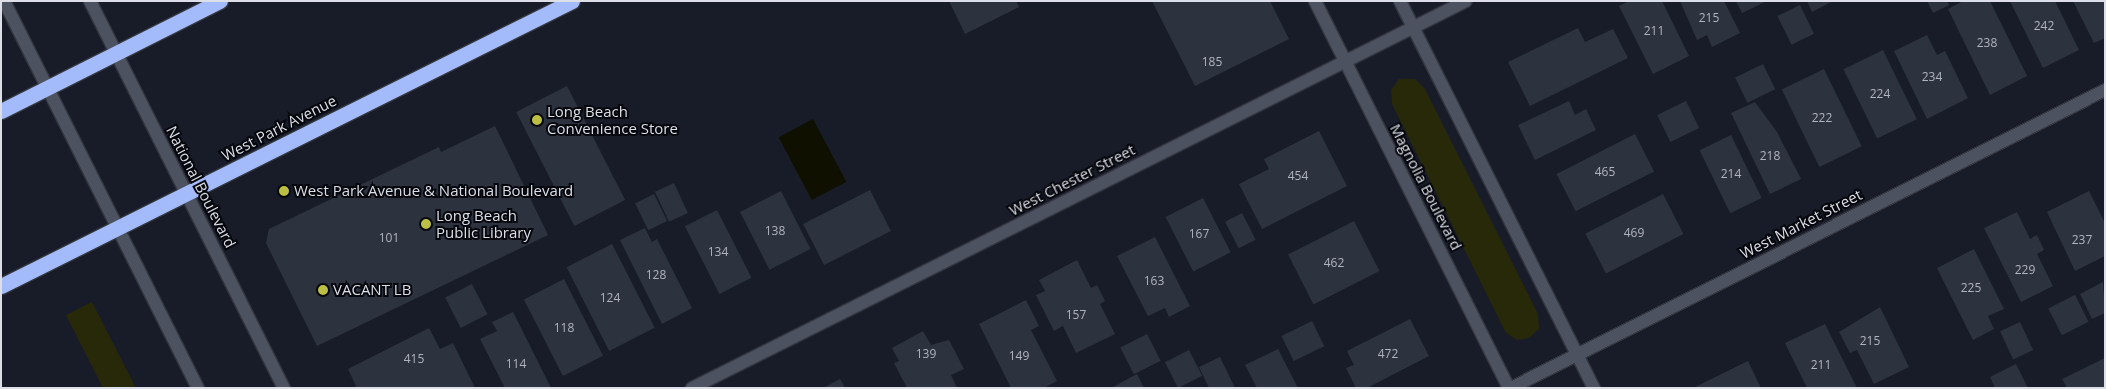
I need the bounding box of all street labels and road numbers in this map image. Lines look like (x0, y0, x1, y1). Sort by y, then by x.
street label: West Park Avenue (219, 91, 339, 165)
street label: Magnolia Boulevard (1386, 121, 1466, 253)
street label: National Boulevard (163, 123, 239, 251)
street label: West Chester Street (1006, 141, 1138, 219)
street label: West Market Street (1737, 186, 1865, 262)

